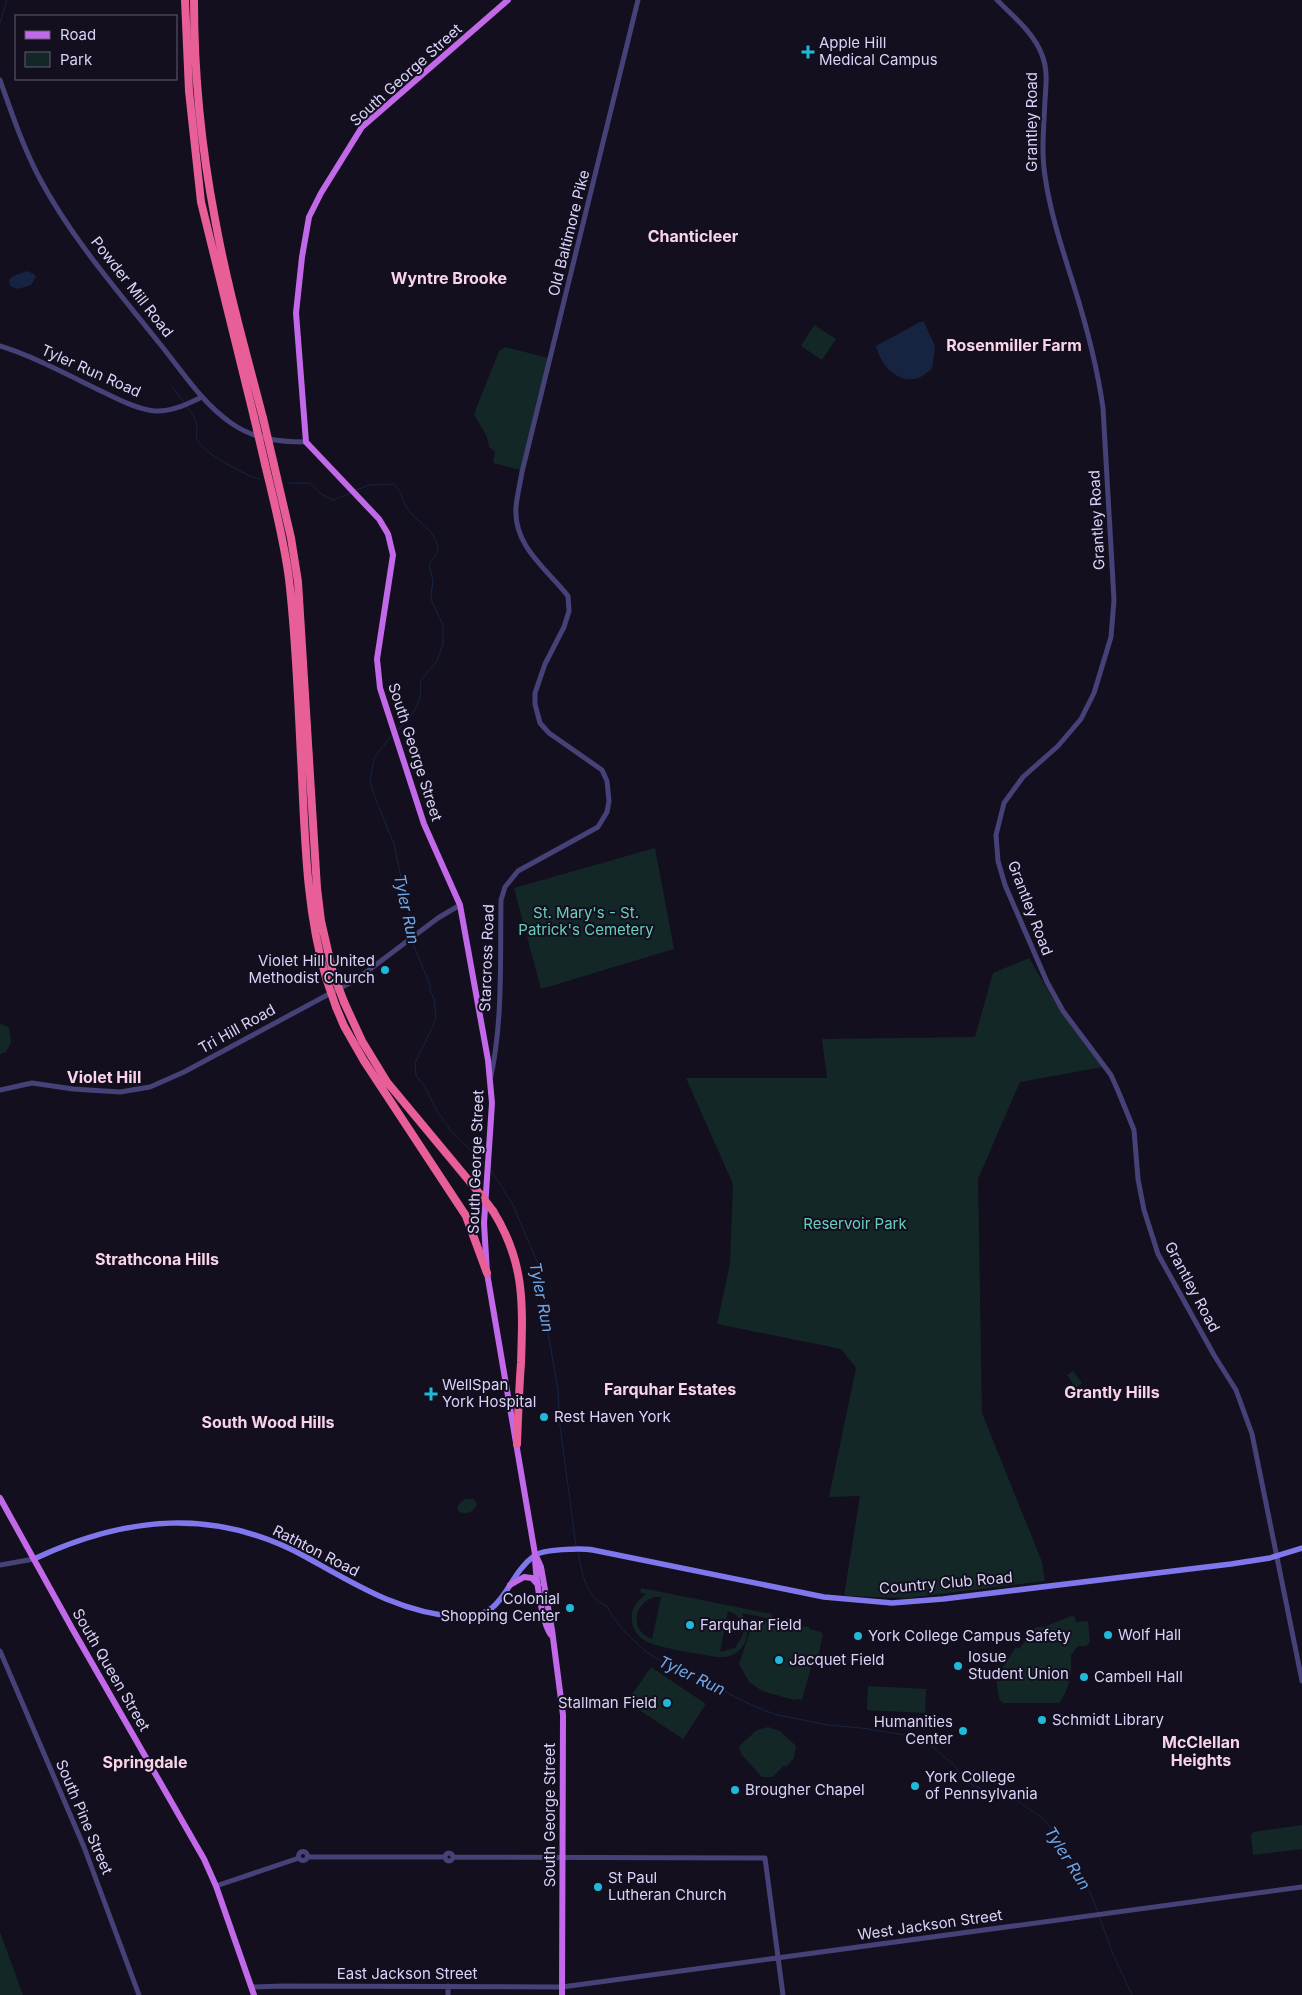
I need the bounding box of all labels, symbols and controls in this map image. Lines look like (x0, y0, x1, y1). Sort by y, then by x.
legend (15, 15, 178, 80)
street label: South George Street (346, 19, 466, 130)
text: Road (60, 25, 96, 44)
place label: Apple Hill Medical Campus (819, 33, 938, 69)
marker: Apple Hill Medical Campus (801, 45, 815, 59)
text: Park (60, 50, 93, 69)
street label: Grantley Road (1022, 72, 1041, 172)
street label: Old Baltimore Pike (544, 168, 593, 298)
district label: Chanticleer (648, 226, 739, 246)
street label: Powder Mill Road (87, 232, 178, 341)
district label: Wyntre Brooke (391, 268, 507, 288)
district label: Rosenmiller Farm (946, 335, 1082, 355)
street label: Tyler Run Road (38, 340, 144, 401)
street label: Grantley Road (1084, 470, 1109, 570)
street label: South George Street (384, 680, 447, 823)
street label: Grantley Road (1004, 858, 1057, 958)
water label: Tyler Run (390, 872, 424, 946)
park label: St. Mary's - St. Patrick's Cemetery (518, 903, 654, 939)
street label: Starcross Road (475, 904, 498, 1012)
place label: Violet Hill United Methodist Church (249, 951, 375, 987)
marker: Violet Hill United Methodist Church (379, 964, 391, 976)
street label: Tri Hill Road (195, 1000, 279, 1057)
district label: Violet Hill (67, 1067, 141, 1087)
street label: South George Street (463, 1089, 488, 1234)
park label: Reservoir Park (803, 1214, 907, 1233)
street label: Grantley Road (1161, 1238, 1224, 1335)
district label: Strathcona Hills (95, 1249, 219, 1269)
water label: Tyler Run (525, 1260, 559, 1334)
place label: WellSpan York Hospital (442, 1375, 536, 1411)
district label: Farquhar Estates (604, 1379, 736, 1399)
district label: Grantly Hills (1064, 1382, 1160, 1402)
marker: WellSpan York Hospital (424, 1387, 438, 1401)
place label: Rest Haven York (554, 1407, 671, 1426)
marker: Rest Haven York (538, 1411, 550, 1423)
district label: South Wood Hills (201, 1412, 335, 1432)
street label: Rathton Road (270, 1521, 363, 1581)
street label: Country Club Road (878, 1567, 1014, 1598)
place label: Colonial Shopping Center (441, 1589, 560, 1625)
marker: Colonial Shopping Center (564, 1602, 576, 1614)
street label: South Queen Street (69, 1605, 154, 1735)
place label: Farquhar Field (700, 1615, 802, 1634)
marker: Farquhar Field (684, 1619, 696, 1631)
place label: Wolf Hall (1118, 1625, 1181, 1644)
place label: York College Campus Safety (868, 1626, 1071, 1645)
marker: Wolf Hall (1102, 1629, 1114, 1641)
marker: York College Campus Safety (852, 1630, 864, 1642)
place label: Iosue Student Union (968, 1647, 1069, 1683)
place label: Jacquet Field (789, 1650, 885, 1669)
water label: Tyler Run (655, 1651, 729, 1699)
marker: Jacquet Field (773, 1654, 785, 1666)
marker: Iosue Student Union (952, 1660, 964, 1672)
place label: Cambell Hall (1094, 1667, 1183, 1686)
marker: Cambell Hall (1078, 1671, 1090, 1683)
place label: Stallman Field (558, 1693, 657, 1712)
marker: Stallman Field (661, 1697, 673, 1709)
place label: Schmidt Library (1052, 1710, 1165, 1729)
place label: Humanities Center (874, 1712, 953, 1748)
marker: Schmidt Library (1036, 1714, 1048, 1726)
marker: Humanities Center (957, 1725, 969, 1737)
district label: McClellan Heights (1162, 1732, 1240, 1770)
street label: South George Street (540, 1743, 559, 1887)
district label: Springdale (103, 1752, 187, 1772)
street label: South Pine Street (52, 1757, 117, 1877)
place label: York College of Pennsylvania (925, 1767, 1038, 1803)
place label: Brougher Chapel (745, 1780, 865, 1799)
marker: York College of Pennsylvania (909, 1780, 921, 1792)
marker: Brougher Chapel (729, 1784, 741, 1796)
water label: Tyler Run (1041, 1822, 1095, 1894)
place label: St Paul Lutheran Church (608, 1868, 727, 1904)
marker: St Paul Lutheran Church (592, 1881, 604, 1893)
street label: West Jackson Street (856, 1905, 1004, 1944)
street label: East Jackson Street (337, 1964, 477, 1983)

